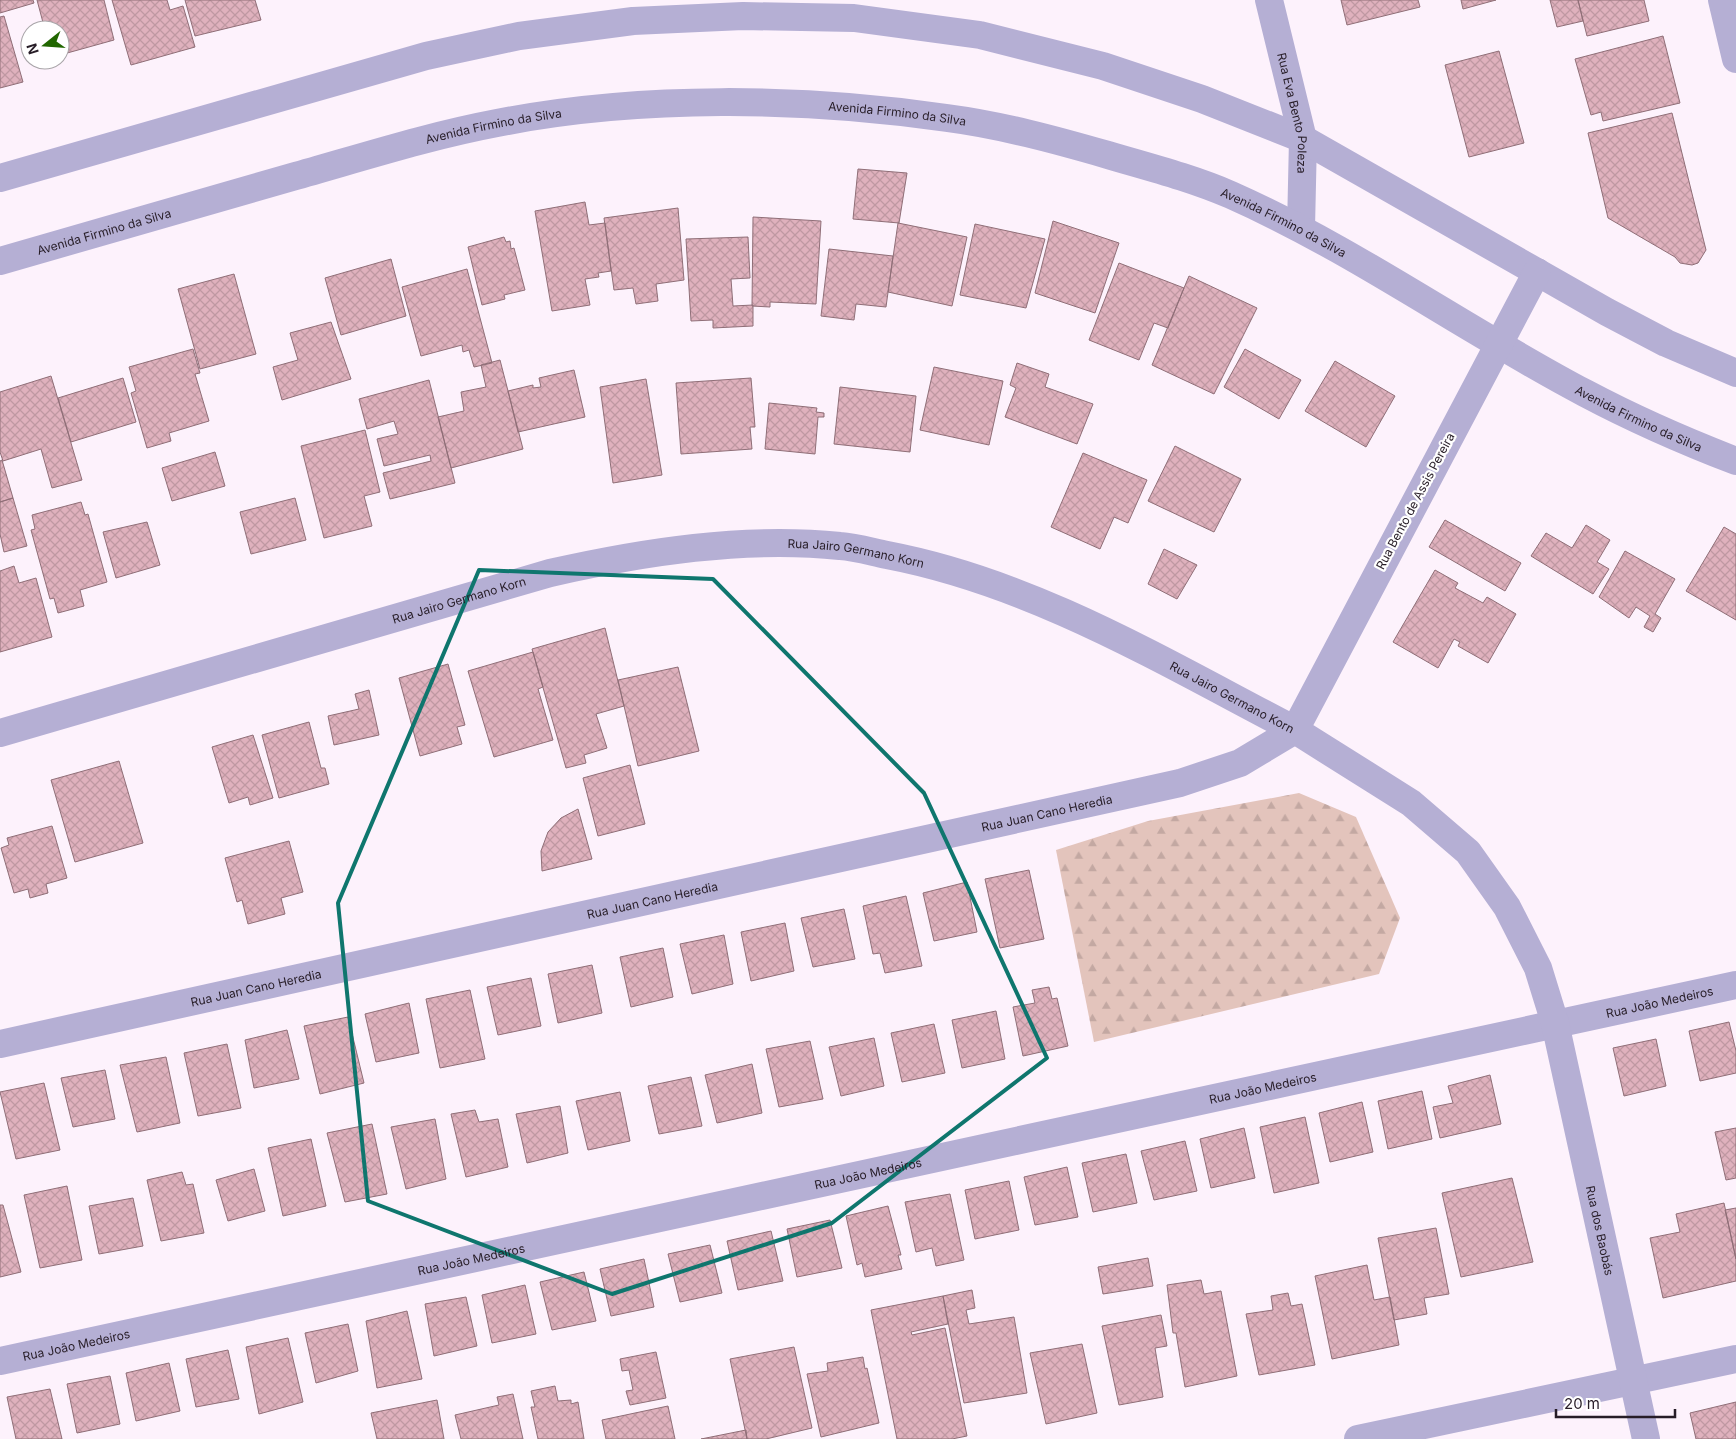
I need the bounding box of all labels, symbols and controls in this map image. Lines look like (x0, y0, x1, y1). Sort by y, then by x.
north arrow (20, 20, 70, 70)
text: N (22, 41, 42, 57)
street label: Rua Eva Bento Poleza (1275, 51, 1311, 174)
street label: Avenida Firmino da Silva (828, 98, 967, 128)
street label: Avenida Firmino da Silva (424, 105, 563, 147)
street label: Avenida Firmino da Silva (1219, 184, 1349, 260)
street label: Avenida Firmino da Silva (35, 205, 173, 258)
street label: Avenida Firmino da Silva (1573, 382, 1705, 454)
street label: Rua Bento de Assis Pereira (1373, 430, 1457, 572)
street label: Rua Jairo Germano Korn (787, 535, 926, 570)
street label: Rua Jairo Germano Korn (390, 573, 528, 626)
street label: Rua Jairo Germano Korn (1168, 658, 1297, 736)
street label: Rua Juan Cano Heredia (980, 791, 1114, 834)
street label: Rua Juan Cano Heredia (585, 878, 719, 921)
street label: Rua Juan Cano Heredia (189, 966, 323, 1009)
street label: Rua João Medeiros (1604, 983, 1715, 1020)
street label: Rua João Medeiros (1208, 1069, 1318, 1106)
street label: Rua João Medeiros (813, 1154, 923, 1192)
street label: Rua dos Baobás (1583, 1184, 1617, 1277)
street label: Rua João Medeiros (416, 1240, 526, 1278)
street label: Rua João Medeiros (21, 1326, 131, 1363)
scale bar (1556, 1386, 1675, 1418)
text: 20 m (1564, 1394, 1600, 1413)

